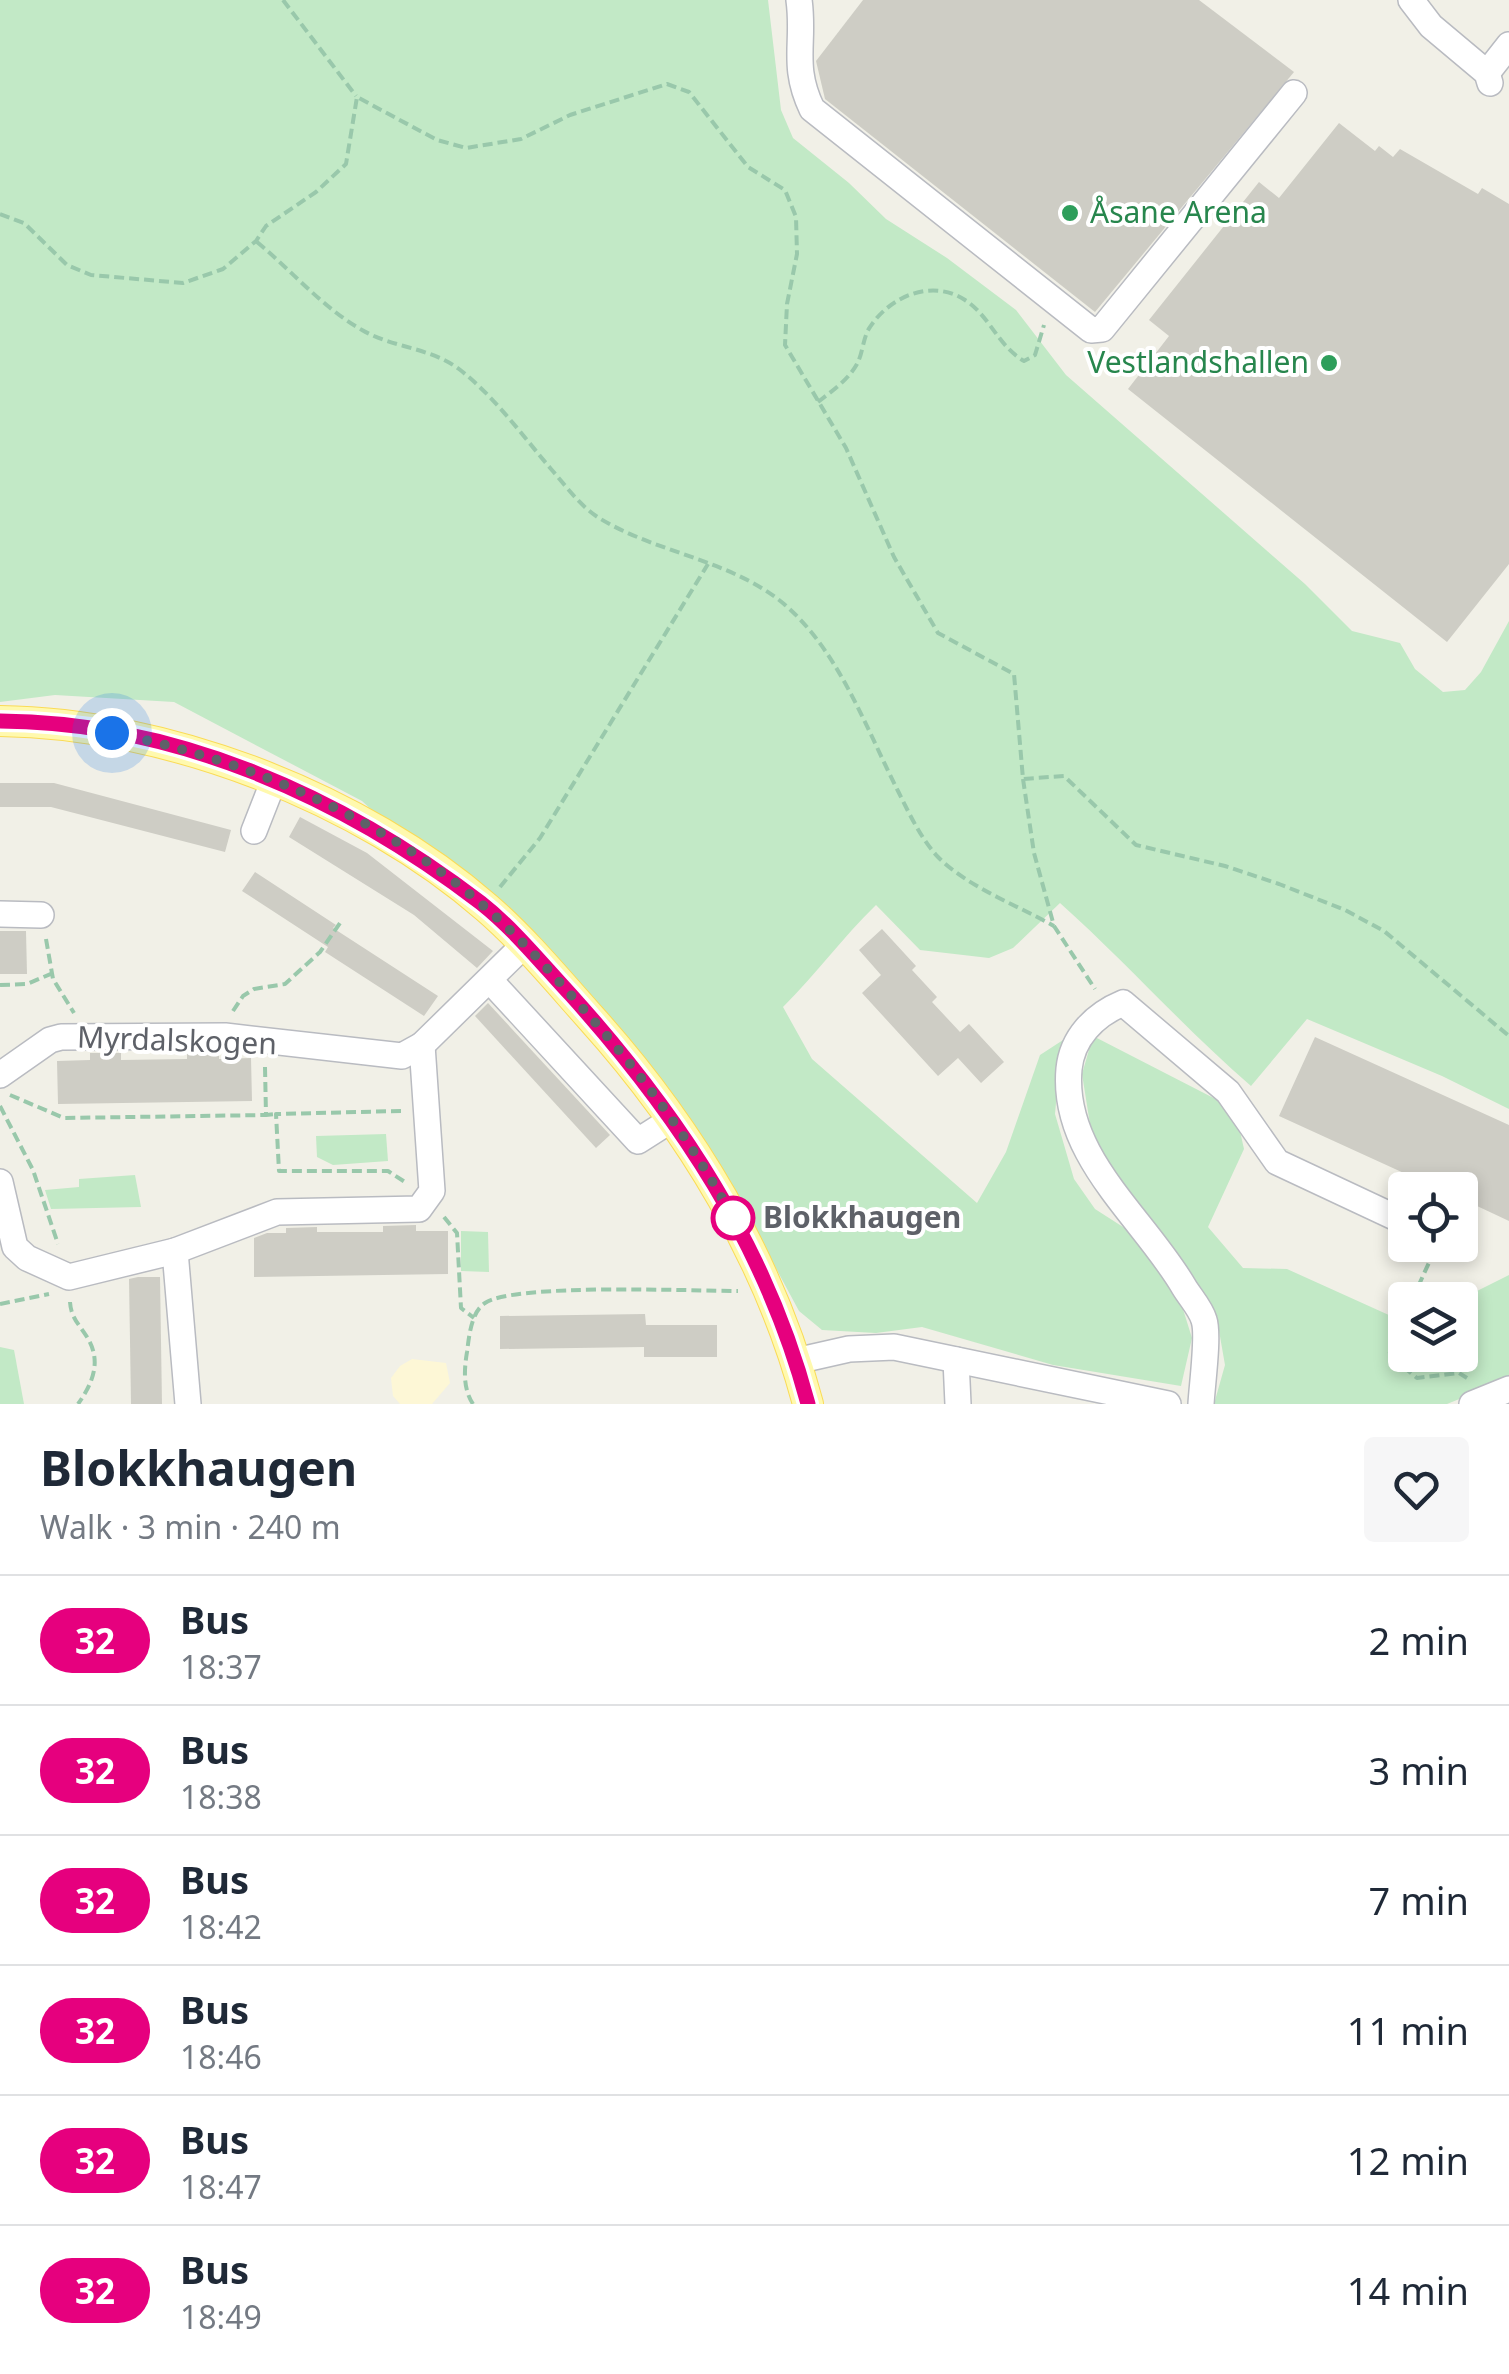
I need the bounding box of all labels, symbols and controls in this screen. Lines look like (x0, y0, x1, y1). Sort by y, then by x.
place label: Åsane Arena (1090, 191, 1267, 232)
marker: Åsane Arena (1059, 202, 1081, 224)
place label: Vestlandshallen (1087, 341, 1309, 382)
marker: Vestlandshallen (1318, 352, 1340, 374)
your location (87, 708, 137, 758)
street label: Myrdalskogen (77, 1016, 278, 1063)
map controls (1388, 1172, 1478, 1372)
button: locate (1388, 1172, 1478, 1262)
place label: Blokkhaugen (763, 1196, 961, 1237)
marker: Blokkhaugen (712, 1197, 754, 1239)
button: layers (1388, 1282, 1478, 1372)
text: Blokkhaugen (40, 1435, 357, 1500)
button: heart (1364, 1437, 1469, 1542)
text: Walk · 3 min · 240 m (40, 1505, 341, 1548)
text: Bus (180, 1593, 249, 1645)
text: 2 min (1369, 1614, 1469, 1666)
text: 32 (75, 1617, 115, 1664)
text: 18:37 (180, 1645, 262, 1688)
text: Bus (180, 1723, 249, 1775)
text: 3 min (1369, 1744, 1469, 1796)
text: 32 (75, 1747, 115, 1794)
text: 18:38 (180, 1775, 262, 1818)
text: Bus (180, 1853, 249, 1905)
text: 7 min (1369, 1874, 1469, 1926)
text: 32 (75, 1877, 115, 1924)
text: 18:42 (180, 1905, 262, 1948)
text: Bus (180, 1983, 249, 2035)
text: 11 min (1347, 2004, 1469, 2056)
text: 32 (75, 2007, 115, 2054)
text: 18:46 (180, 2035, 262, 2078)
text: Bus (180, 2113, 249, 2165)
text: 12 min (1347, 2134, 1469, 2186)
text: 32 (75, 2137, 115, 2184)
text: 18:47 (180, 2165, 262, 2208)
text: Bus (180, 2243, 249, 2295)
text: 14 min (1347, 2264, 1469, 2316)
text: 32 (75, 2267, 115, 2314)
text: 18:49 (180, 2295, 262, 2338)

